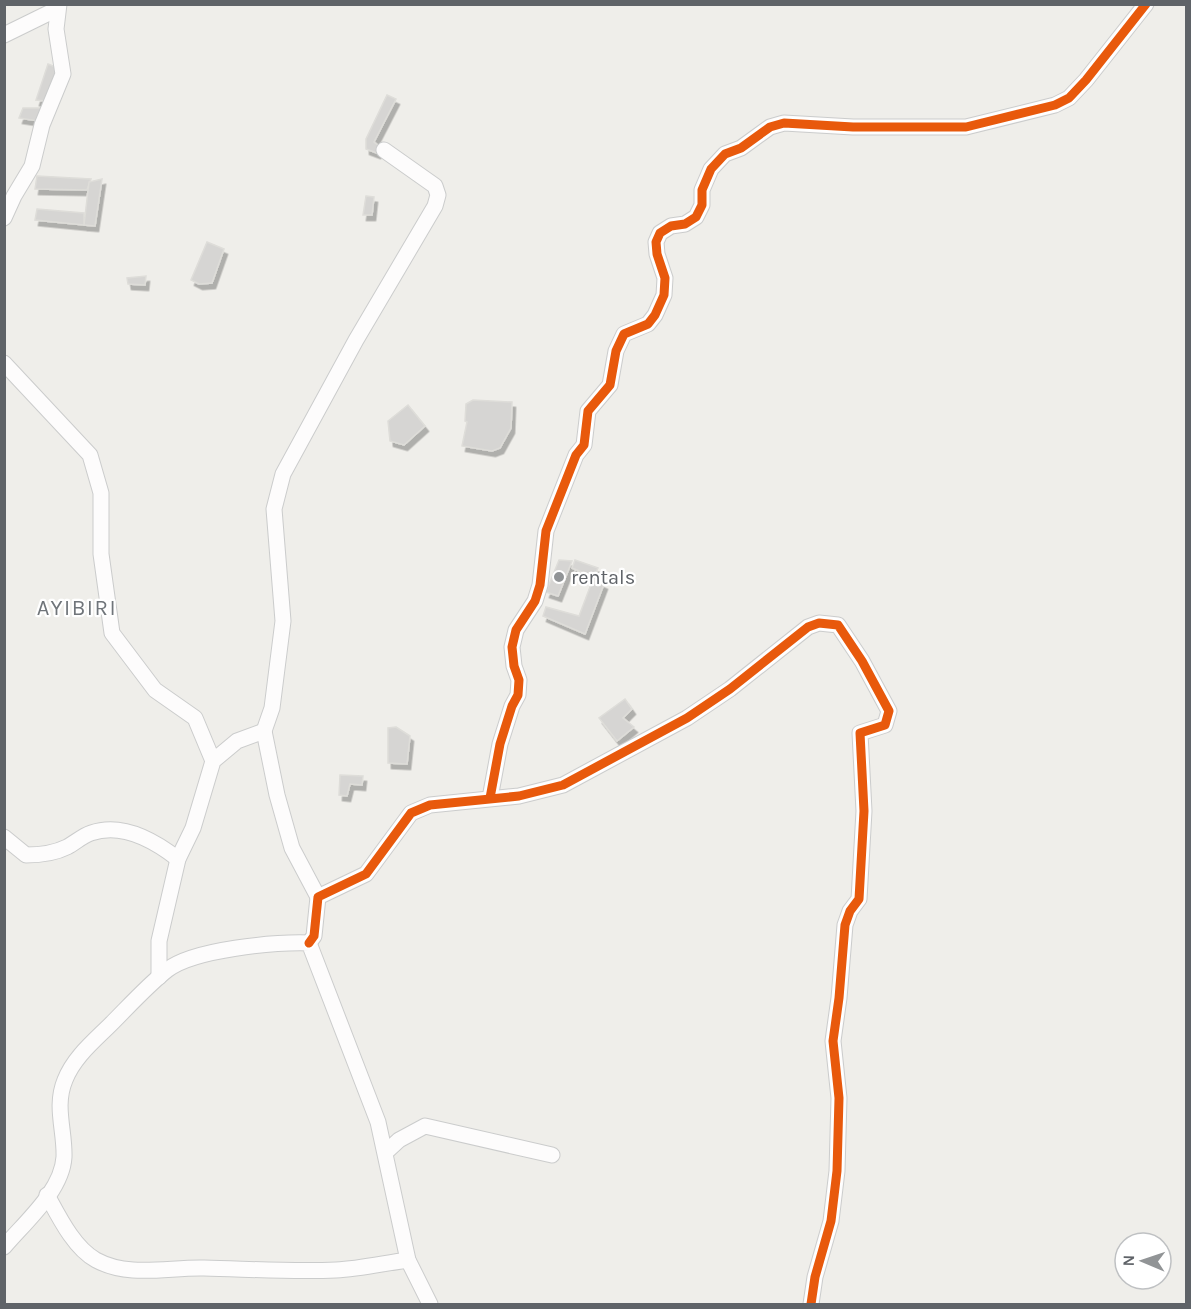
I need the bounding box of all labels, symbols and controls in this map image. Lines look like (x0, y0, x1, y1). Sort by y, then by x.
place label: rentals (571, 566, 635, 589)
marker: rentals (552, 570, 566, 584)
district label: AYIBIRI (37, 595, 117, 621)
north arrow (1113, 1231, 1173, 1291)
text: N (1119, 1254, 1138, 1267)

